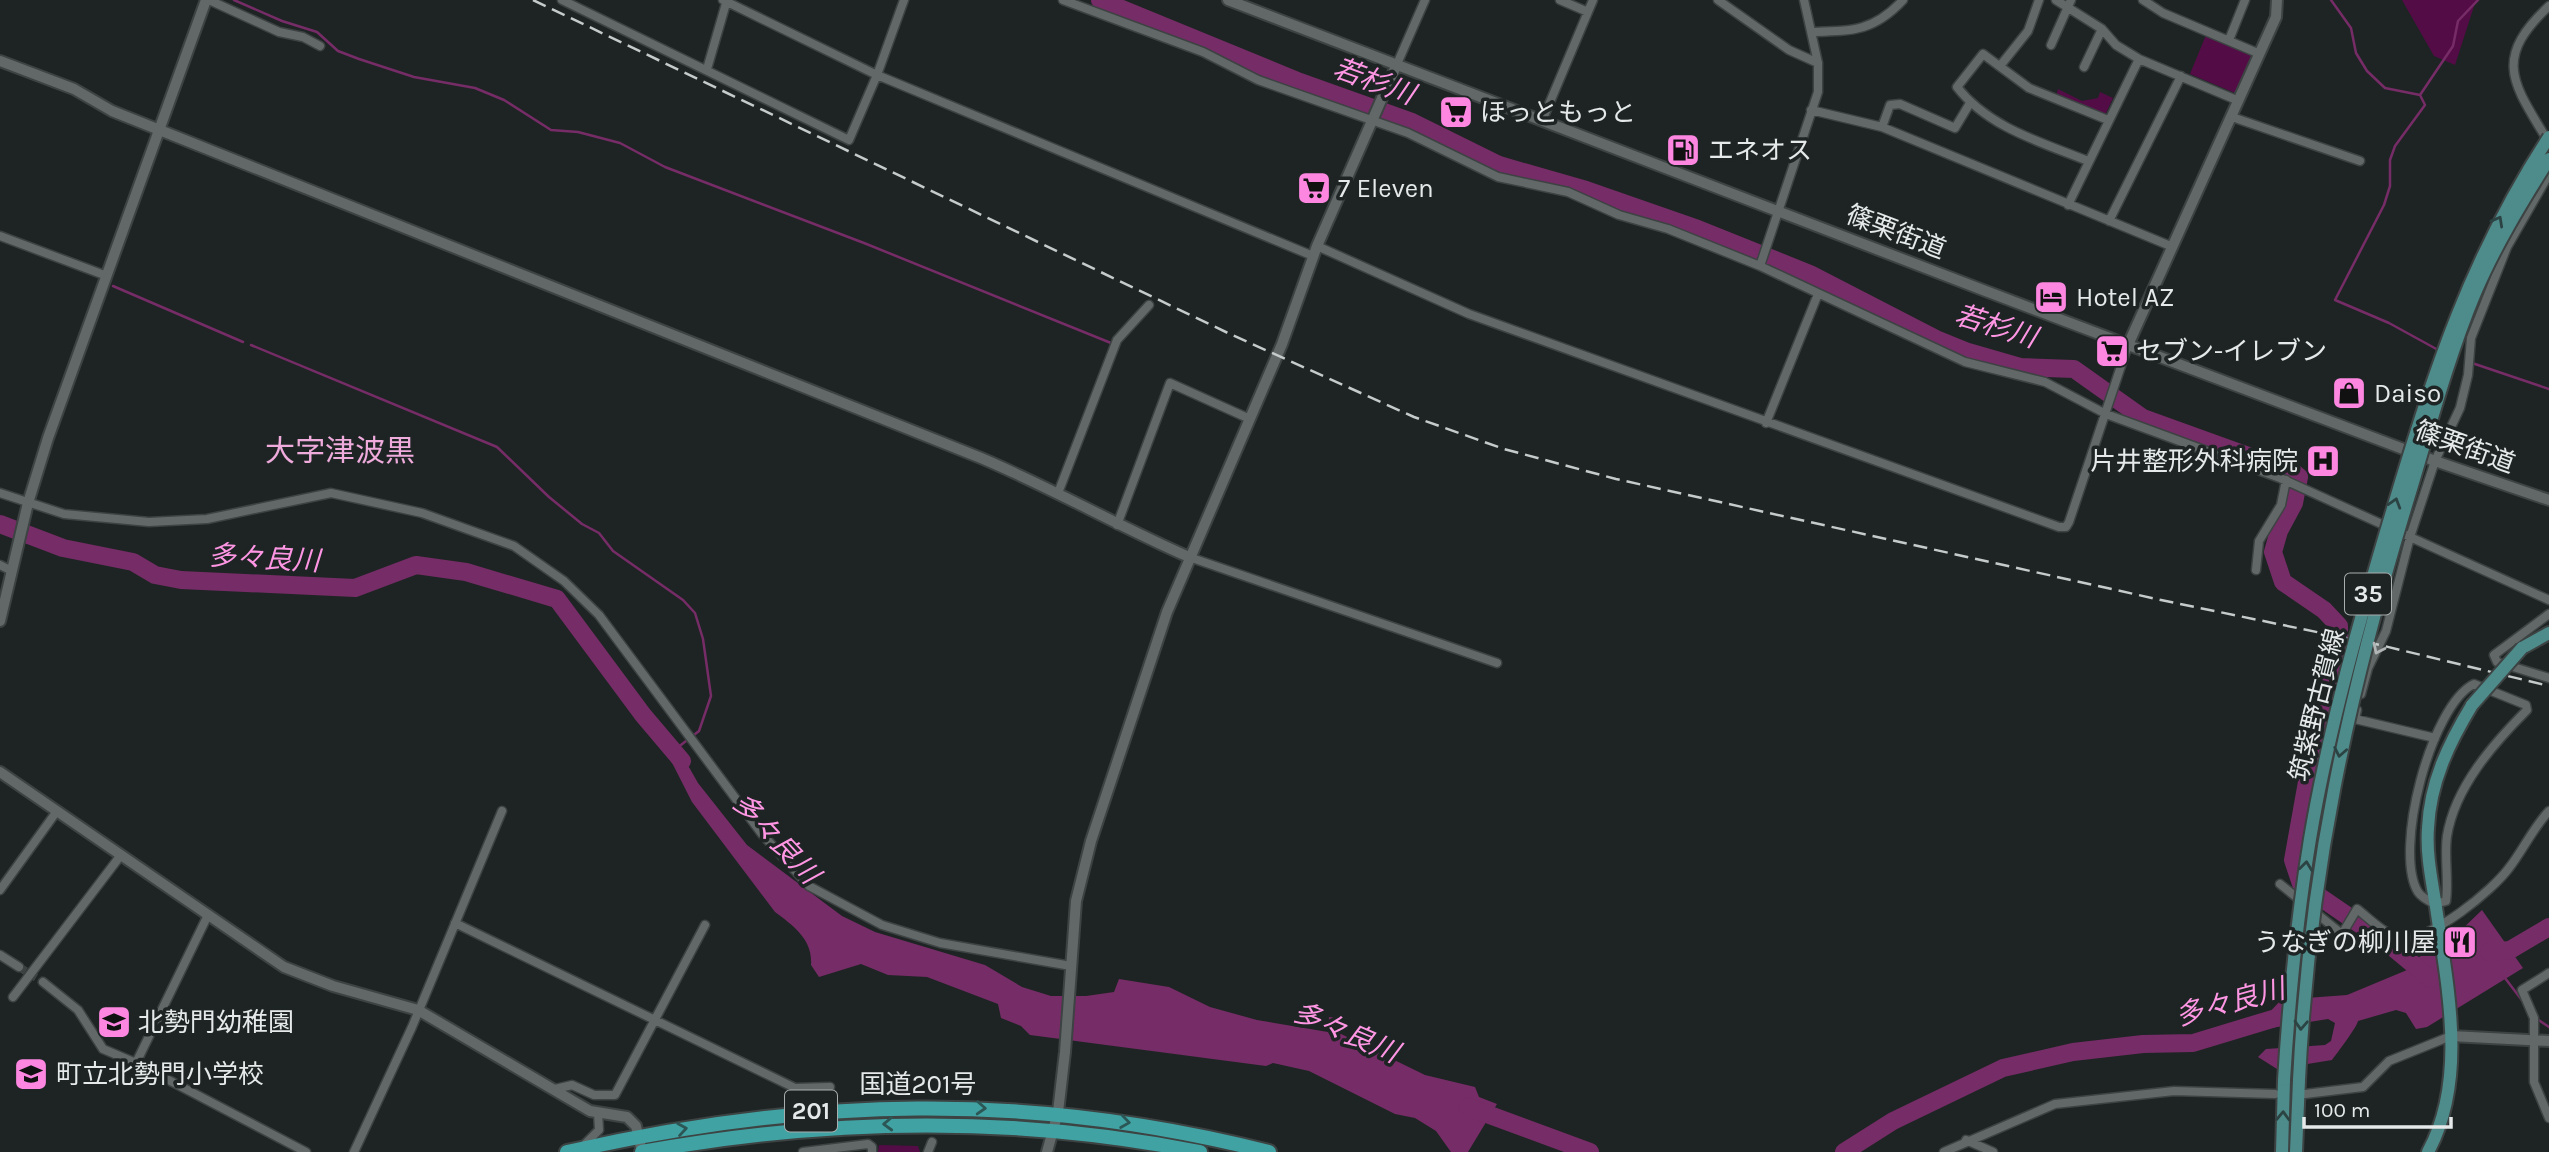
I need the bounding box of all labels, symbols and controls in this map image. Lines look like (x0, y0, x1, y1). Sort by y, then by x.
water label: 若杉川 (1329, 51, 1422, 112)
supermarket icon: ほっともっと (1437, 93, 1475, 131)
place label: ほっともっと (1480, 97, 1636, 128)
fuel station icon: エネオス (1664, 131, 1702, 169)
place label: エネオス (1708, 135, 1812, 166)
supermarket icon: 7 Eleven (1295, 169, 1333, 207)
place label: 7 Eleven (1338, 173, 1434, 204)
street label: 篠栗街道 (1842, 199, 1950, 265)
one-way arrow (2490, 216, 2504, 228)
hotel icon: Hotel AZ (2032, 278, 2070, 316)
place label: Hotel AZ (2076, 282, 2175, 313)
water label: 若杉川 (1951, 298, 2044, 355)
supermarket icon: セブン-イレブン (2093, 332, 2131, 370)
place label: セブン-イレブン (2136, 336, 2327, 367)
shop icon: Daiso (2330, 374, 2368, 412)
place label: Daiso (2374, 378, 2441, 409)
street label: 篠栗街道 (2411, 415, 2519, 479)
district label: 大字津波黒 (265, 433, 415, 469)
hospital icon: 片井整形外科病院 (2304, 442, 2342, 480)
place label: 片井整形外科病院 (2090, 446, 2298, 477)
one-way arrow (2386, 497, 2401, 509)
water label: 多々良川 (207, 539, 324, 578)
road number: 35 (2345, 574, 2391, 614)
street label: 筑紫野古賀線 (2283, 626, 2351, 784)
one-way arrow (2372, 642, 2386, 654)
one-way arrow (2334, 746, 2349, 758)
water label: 多々良川 (726, 786, 828, 892)
one-way arrow (2299, 860, 2314, 872)
restaurant icon: うなぎの柳川屋 (2441, 923, 2479, 961)
place label: うなぎの柳川屋 (2254, 927, 2436, 958)
water label: 多々良川 (2172, 971, 2291, 1032)
water label: 多々良川 (1288, 995, 1407, 1070)
school or university icon: 北勢門幼稚園 (95, 1003, 133, 1041)
place label: 北勢門幼稚園 (138, 1007, 294, 1038)
one-way arrow (2294, 1020, 2309, 1031)
school or university icon: 町立北勢門小学校 (12, 1055, 50, 1093)
place label: 町立北勢門小学校 (56, 1059, 264, 1090)
street label: 国道201号 (859, 1069, 977, 1100)
scale bar (2304, 1086, 2451, 1130)
road number: 201 (785, 1091, 837, 1132)
text: 100 m (2314, 1098, 2371, 1122)
one-way arrow (976, 1101, 987, 1116)
one-way arrow (2275, 1110, 2290, 1121)
one-way arrow (1119, 1115, 1131, 1130)
one-way arrow (883, 1117, 894, 1132)
one-way arrow (676, 1121, 688, 1136)

